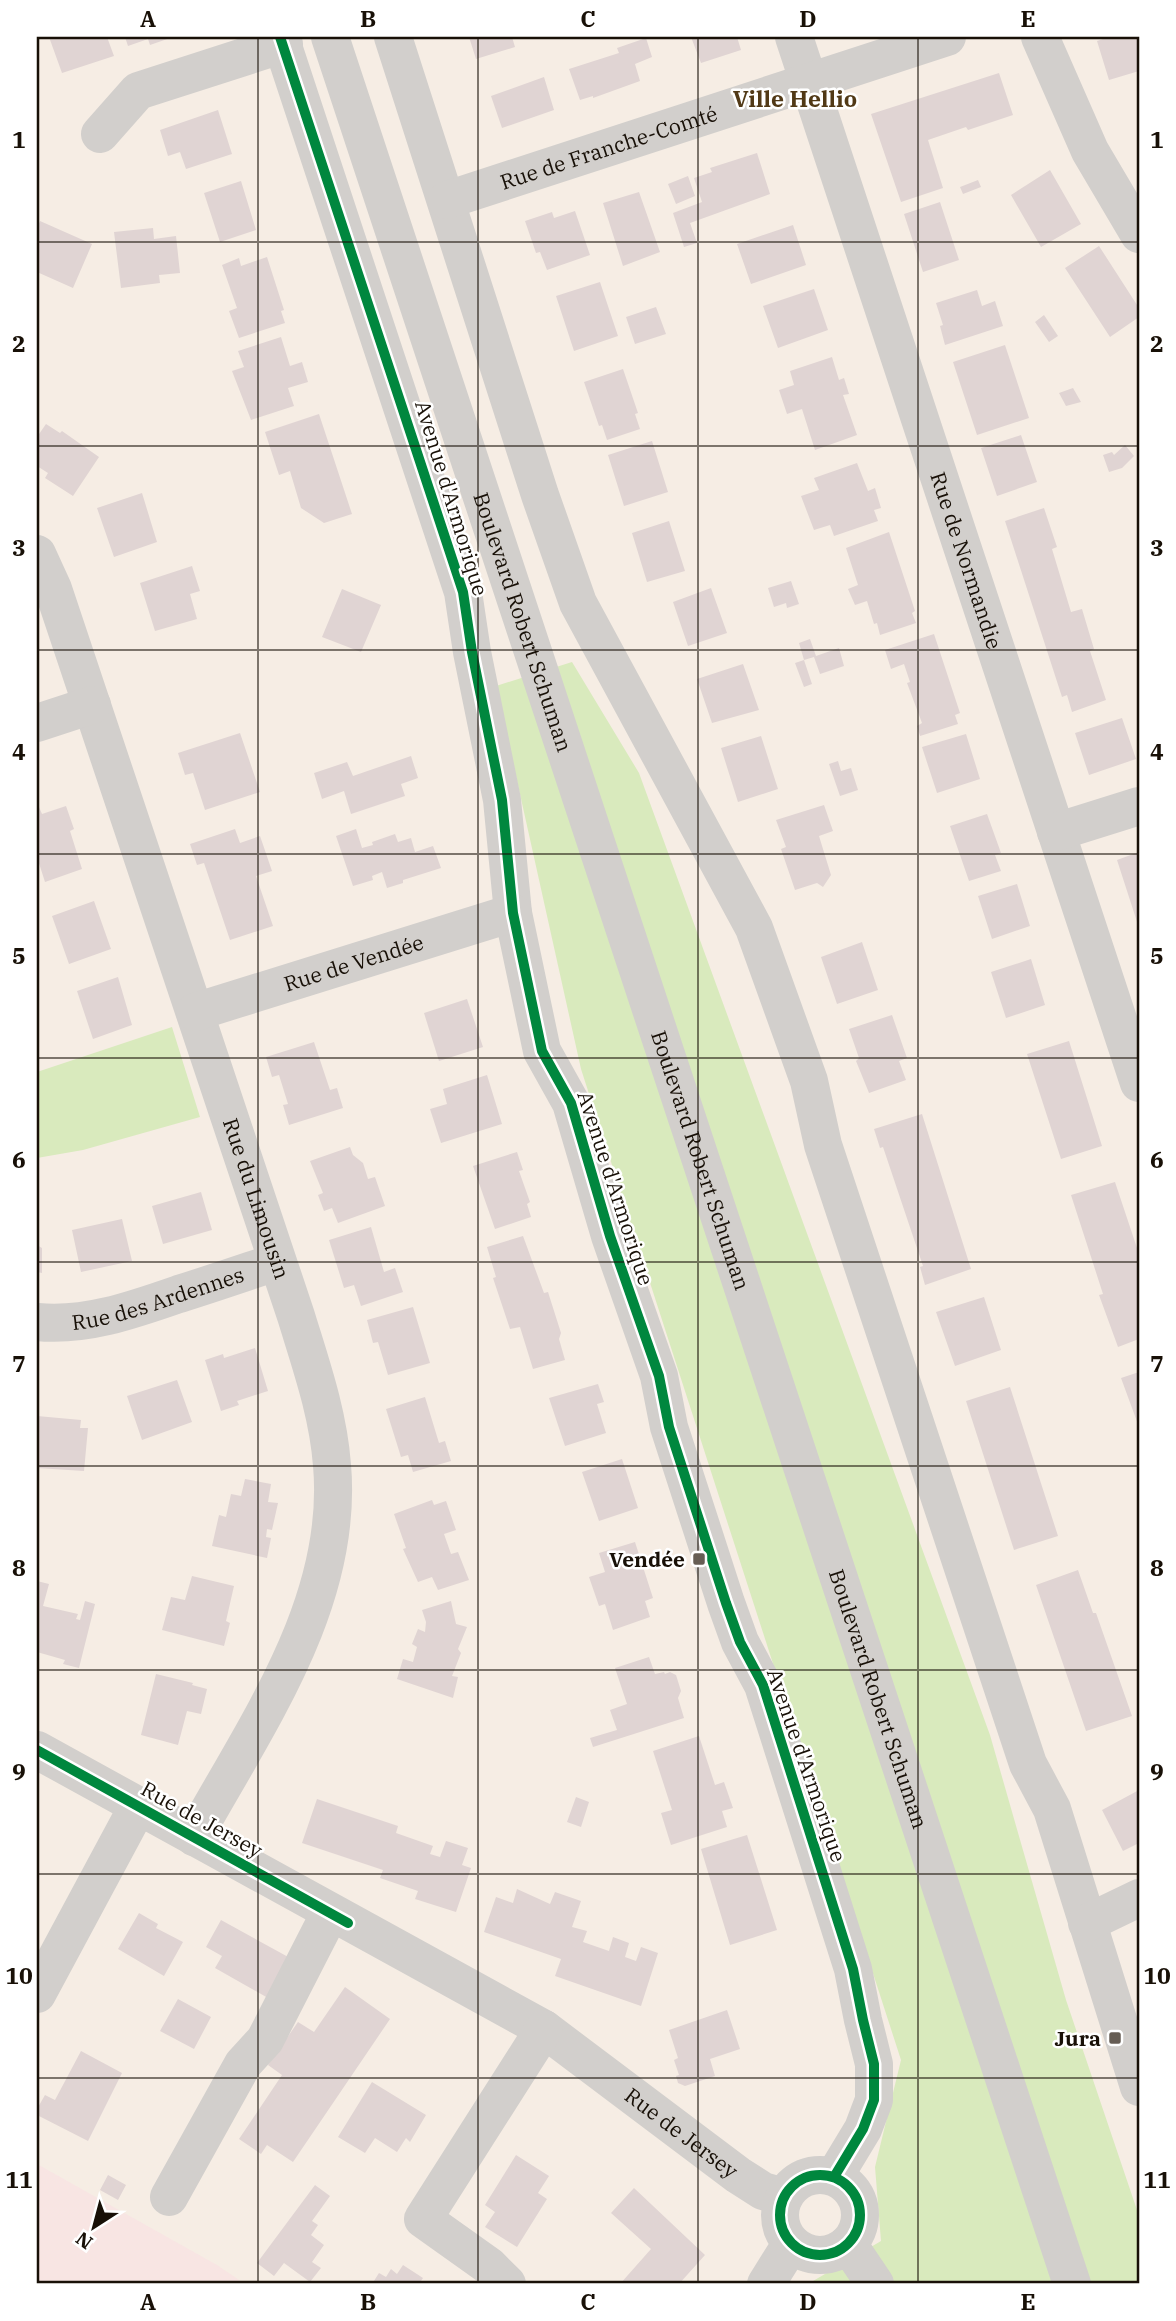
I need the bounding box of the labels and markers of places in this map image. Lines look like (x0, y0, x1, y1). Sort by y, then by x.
place label: Vendée (609, 1545, 685, 1573)
marker: Vendée (691, 1551, 707, 1567)
place label: Jura (1054, 2024, 1101, 2052)
marker: Jura (1107, 2030, 1123, 2046)

